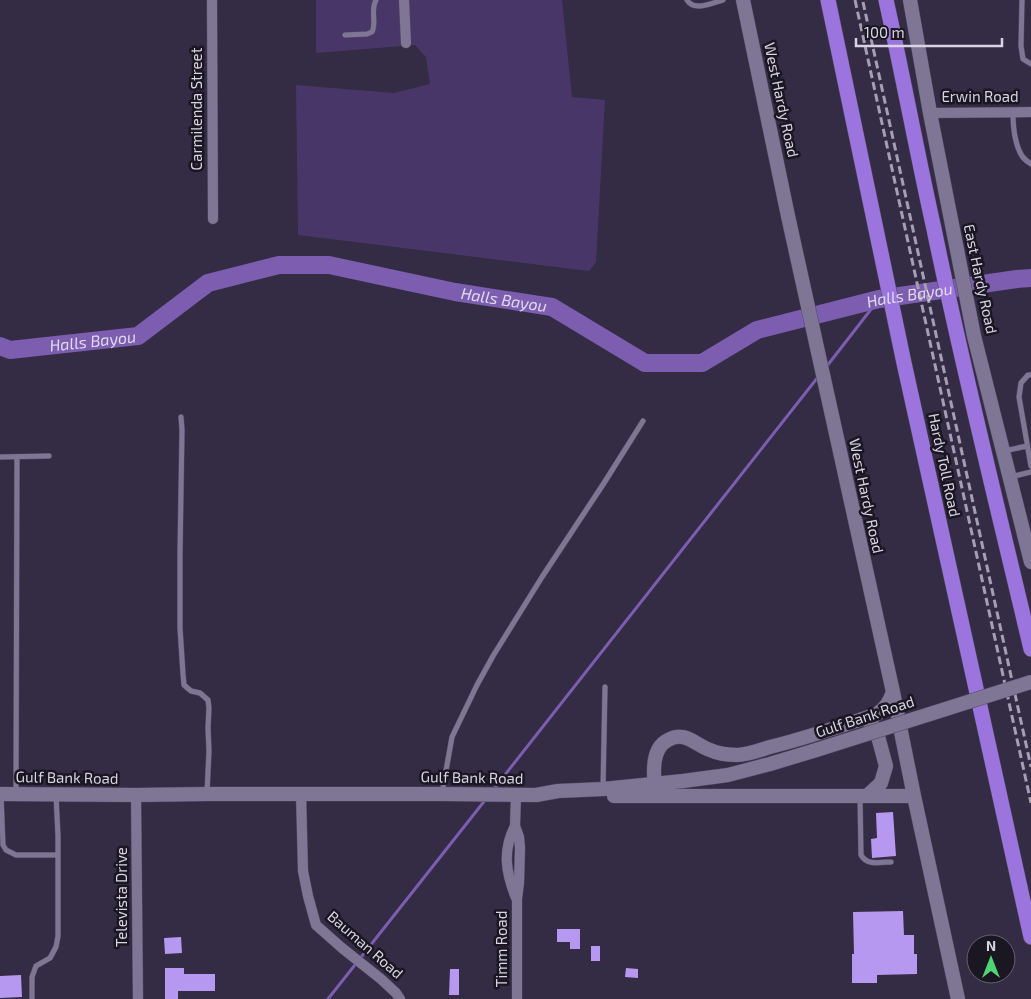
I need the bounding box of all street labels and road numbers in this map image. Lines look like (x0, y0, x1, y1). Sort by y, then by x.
street label: West Hardy Road (761, 41, 803, 159)
street label: Carmilenda Street (187, 47, 205, 170)
street label: Erwin Road (941, 87, 1019, 105)
street label: East Hardy Road (961, 222, 1001, 335)
street label: Hardy Toll Road (925, 411, 965, 518)
street label: West Hardy Road (846, 437, 888, 555)
street label: Gulf Bank Road (813, 692, 916, 740)
street label: Gulf Bank Road (15, 767, 119, 787)
street label: Gulf Bank Road (420, 767, 524, 787)
street label: Televista Drive (112, 847, 130, 947)
street label: Bauman Road (324, 907, 407, 982)
street label: Timm Road (492, 911, 510, 987)

